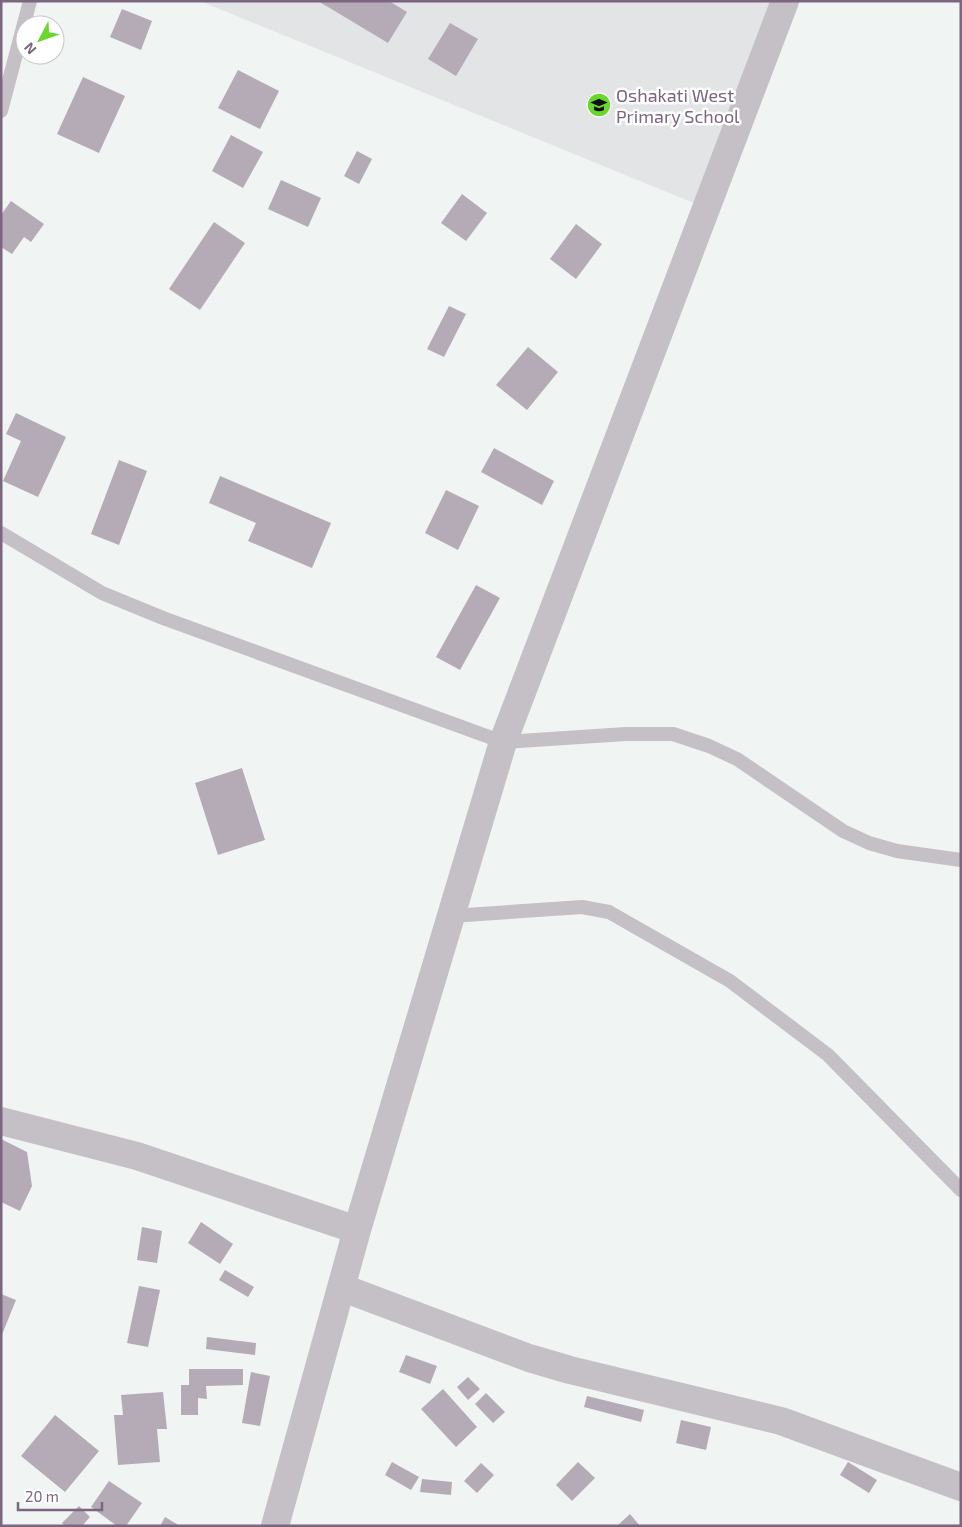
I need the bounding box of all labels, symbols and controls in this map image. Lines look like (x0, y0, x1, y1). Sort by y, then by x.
north arrow (15, 15, 65, 65)
text: N (20, 39, 40, 58)
place label: Oshakati West Primary School (616, 84, 740, 127)
school or university icon: Oshakati West Primary School (586, 92, 612, 118)
scale bar (18, 1480, 101, 1512)
text: 20 m (25, 1487, 59, 1505)

